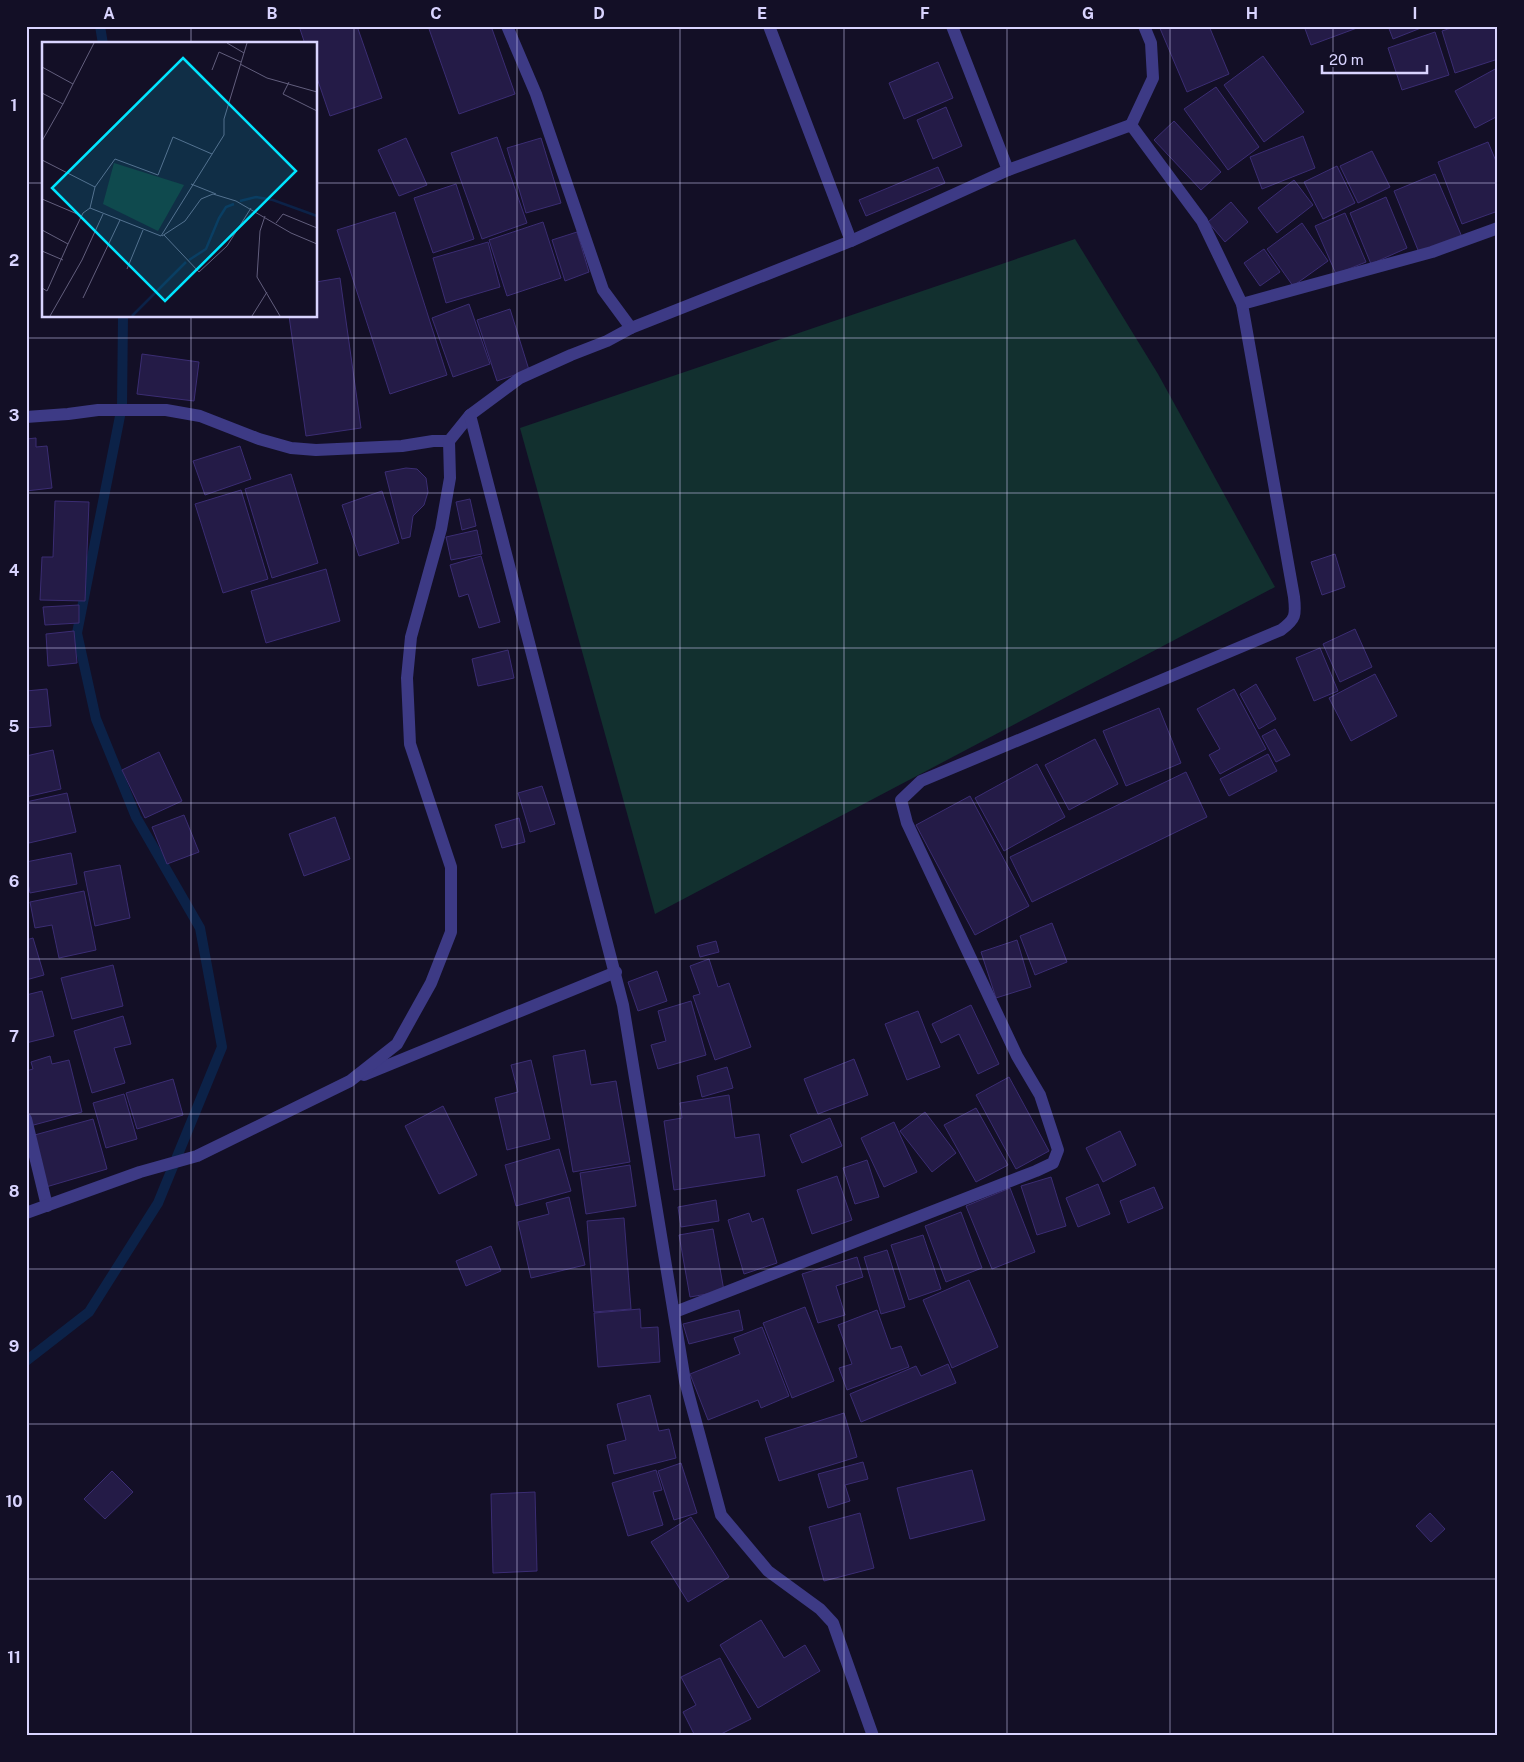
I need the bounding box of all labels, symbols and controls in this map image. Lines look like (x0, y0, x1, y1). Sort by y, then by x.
text: A (103, 4, 115, 23)
text: B (267, 4, 278, 23)
text: C (430, 4, 442, 23)
text: D (593, 4, 605, 23)
text: E (757, 4, 767, 23)
text: F (920, 4, 930, 23)
text: G (1082, 4, 1094, 23)
text: H (1246, 4, 1258, 23)
text: I (1413, 4, 1417, 23)
inset map (42, 42, 318, 318)
scale bar (1322, 42, 1426, 74)
text: 20 m (1329, 51, 1364, 68)
text: 1 (11, 96, 17, 115)
text: 2 (9, 251, 19, 270)
text: 3 (9, 406, 19, 425)
text: 4 (9, 561, 20, 580)
text: 5 (9, 717, 20, 736)
text: 6 (9, 872, 19, 891)
text: 7 (9, 1027, 19, 1046)
text: 8 (9, 1182, 20, 1201)
text: 9 (9, 1337, 19, 1356)
text: 10 (5, 1492, 23, 1511)
text: 11 (7, 1648, 21, 1667)

